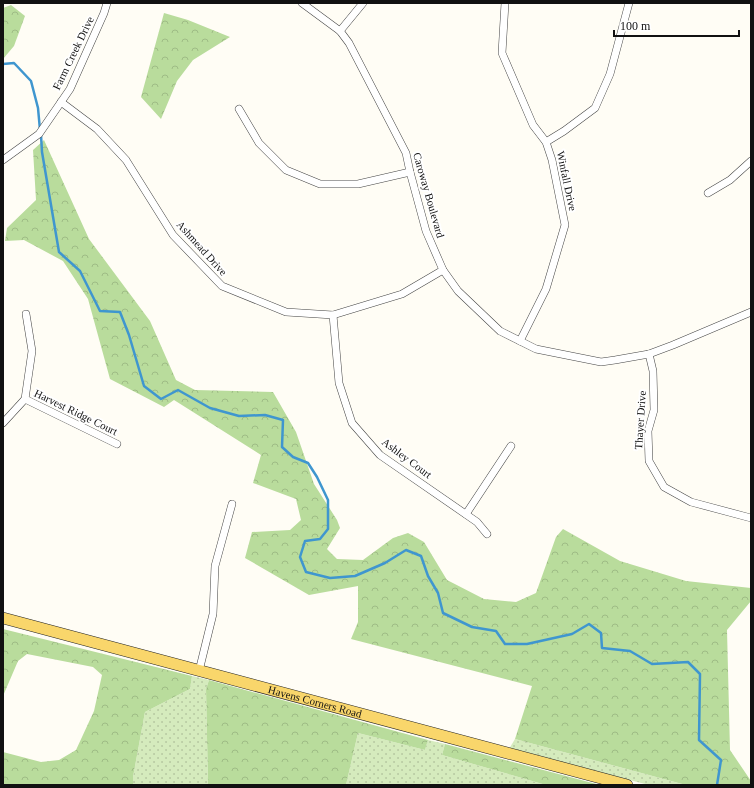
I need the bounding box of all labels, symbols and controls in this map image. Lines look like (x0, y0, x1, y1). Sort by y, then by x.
scale bar (614, 12, 739, 38)
street label: Farm Creek Drive (50, 14, 96, 92)
text: 100 m (620, 19, 651, 33)
street label: Winfall Drive (555, 150, 579, 212)
street label: Caroway Boulevard (411, 151, 447, 240)
street label: Ashmead Drive (174, 218, 230, 278)
street label: Harvest Ridge Court (32, 387, 120, 437)
street label: Thayer Drive (632, 390, 648, 450)
street label: Ashley Court (380, 435, 434, 481)
street label: Havens Corners Road (267, 683, 364, 720)

